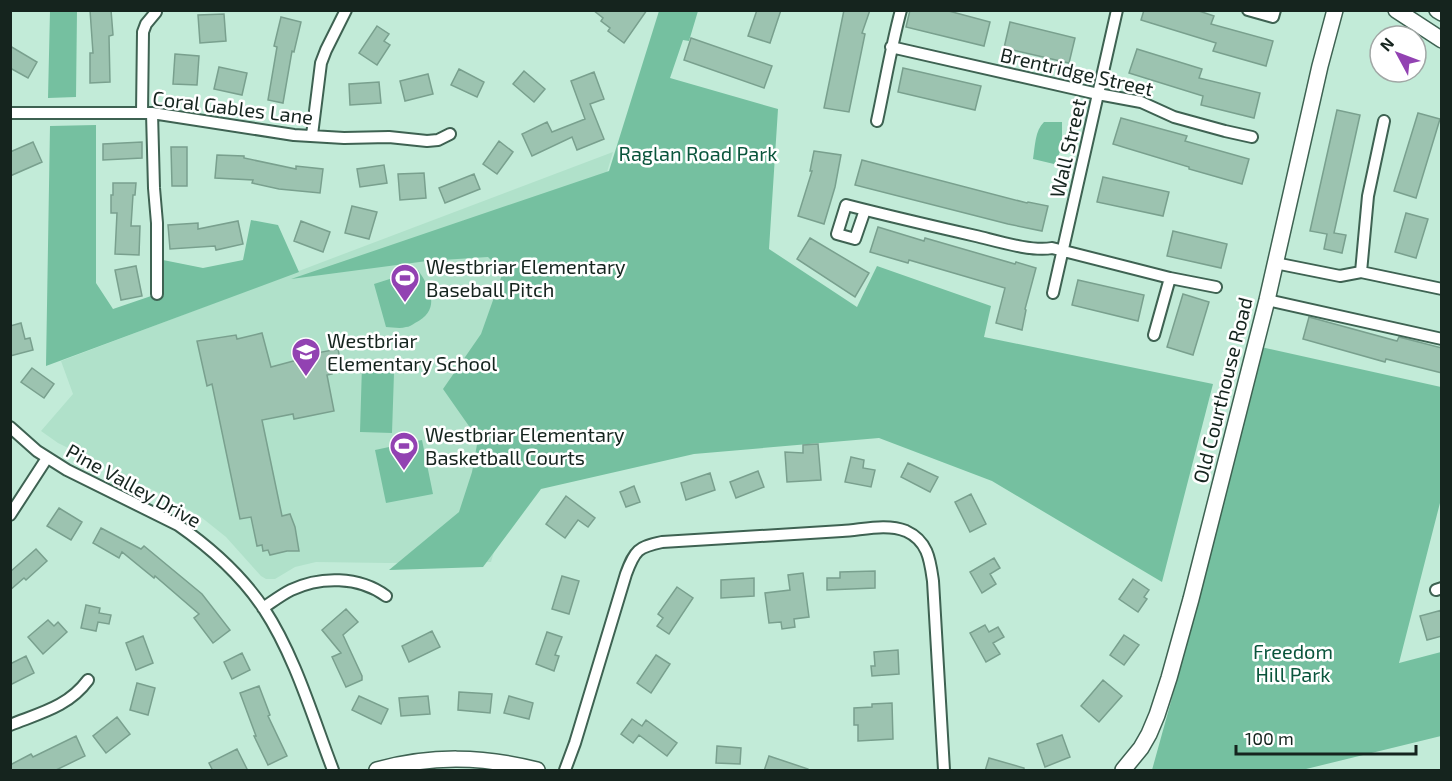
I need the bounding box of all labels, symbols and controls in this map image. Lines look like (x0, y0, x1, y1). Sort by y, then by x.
north arrow (1368, 24, 1428, 84)
text: N (1375, 33, 1397, 54)
street label: Brentridge Street (998, 42, 1156, 100)
street label: Coral Gables Lane (151, 85, 315, 129)
street label: Wall Street (1044, 96, 1090, 200)
park label: Raglan Road Park (619, 141, 777, 165)
place label: Westbriar Elementary Baseball Pitch (426, 254, 626, 301)
sports icon: Westbriar Elementary Baseball Pitch (389, 262, 421, 304)
street label: Old Courthouse Road (1187, 295, 1257, 485)
place label: Westbriar Elementary School (327, 328, 497, 375)
school or university icon: Westbriar Elementary School (290, 336, 322, 378)
place label: Westbriar Elementary Basketball Courts (425, 422, 625, 469)
sports icon: Westbriar Elementary Basketball Courts (388, 430, 420, 472)
street label: Pine Valley Drive (62, 438, 206, 532)
park label: Freedom Hill Park (1253, 639, 1333, 686)
scale bar (1236, 718, 1416, 756)
text: 100 m (1245, 727, 1294, 749)

